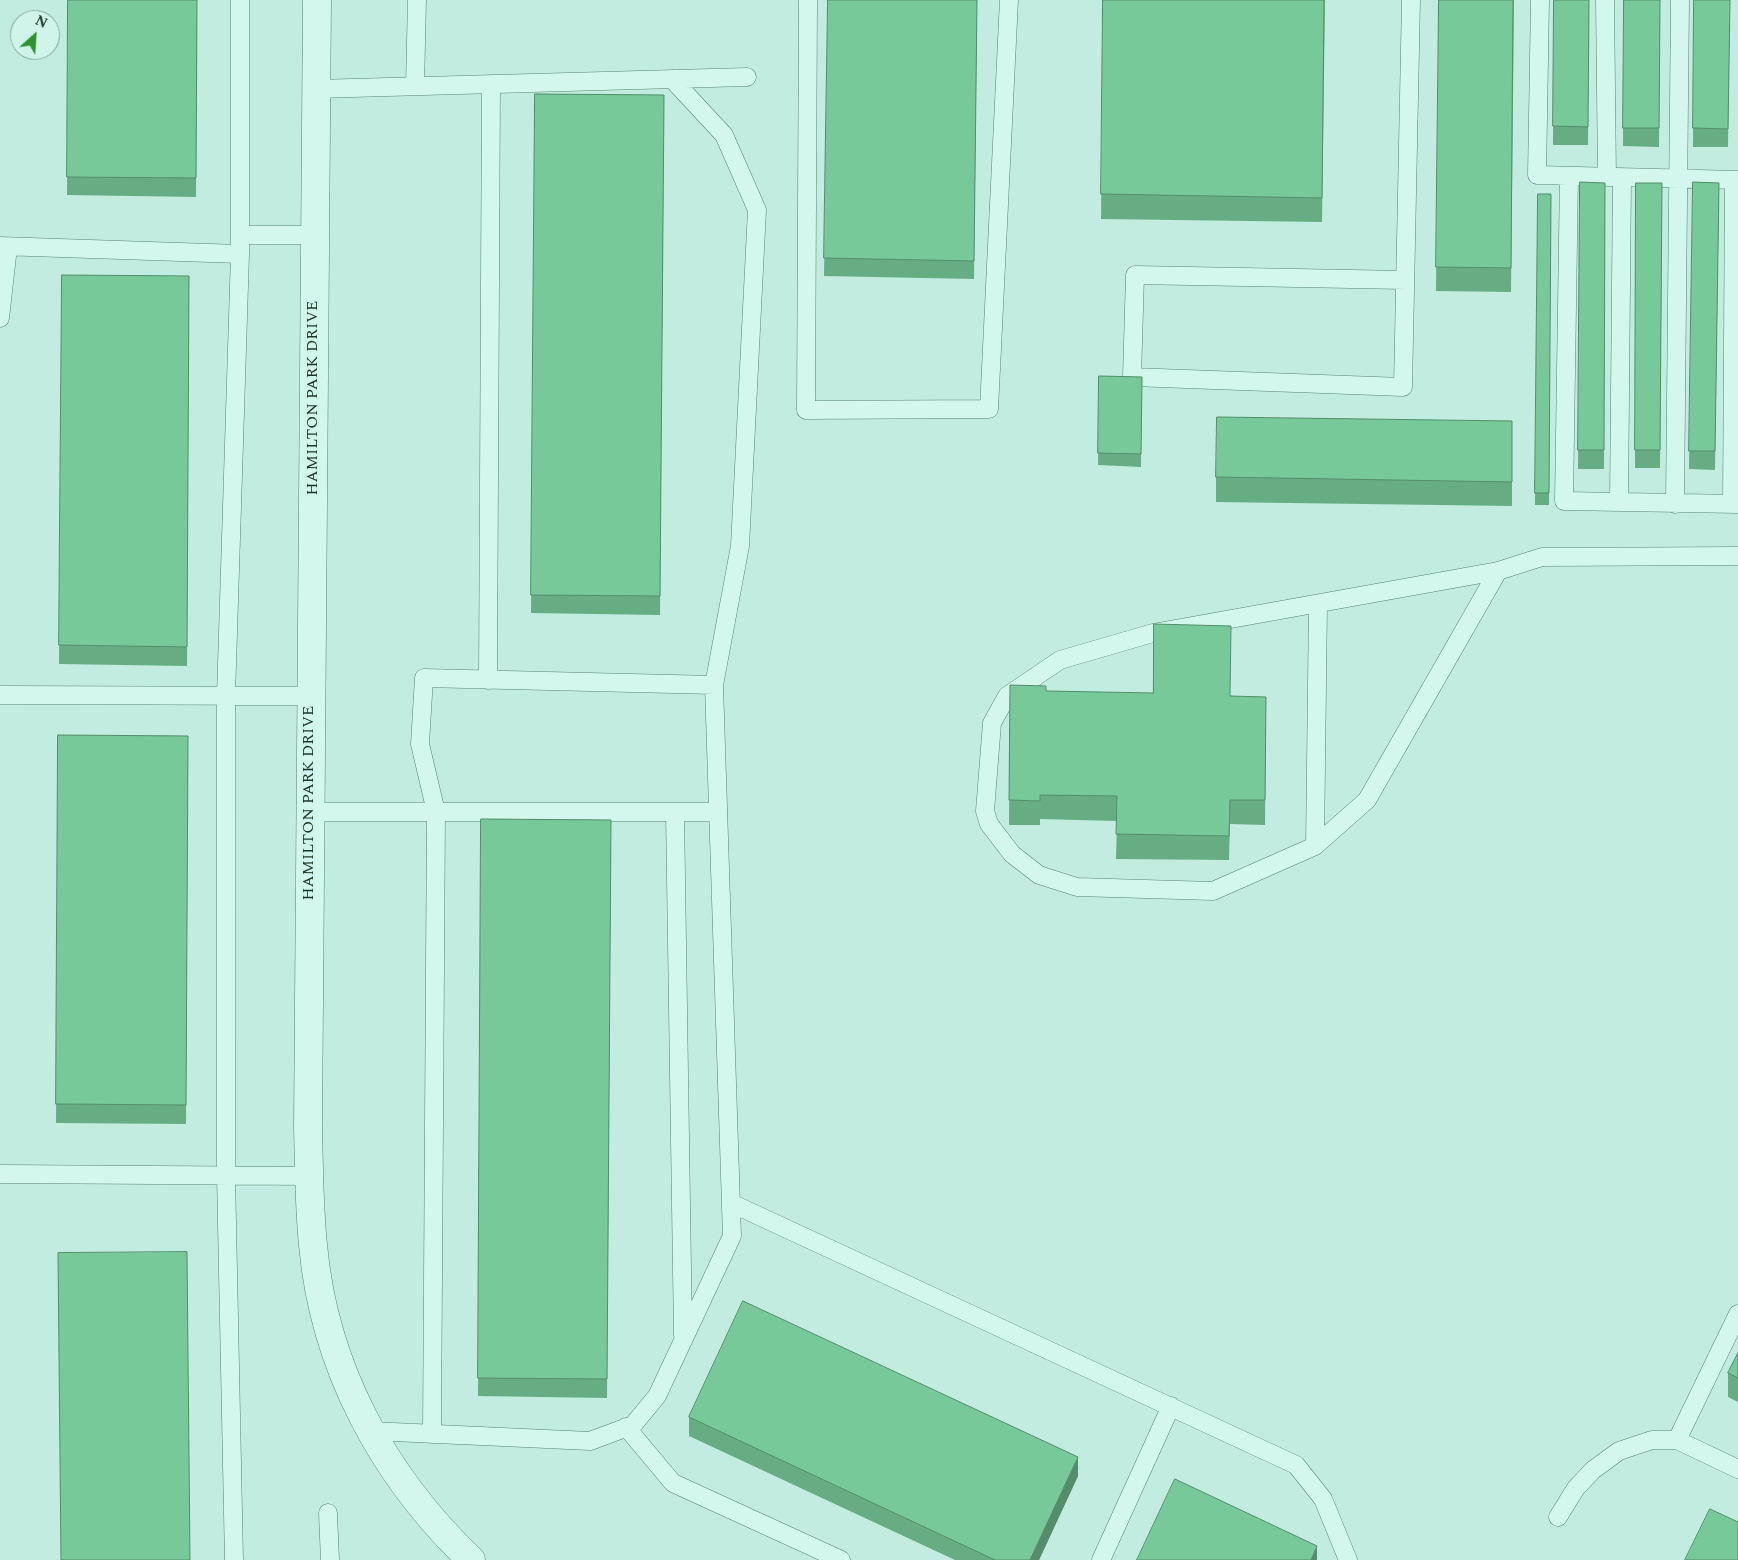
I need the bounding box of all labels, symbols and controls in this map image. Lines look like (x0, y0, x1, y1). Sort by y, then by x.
north arrow (10, 10, 60, 60)
text: N (32, 10, 51, 34)
street label: HAMILTON PARK DRIVE (304, 301, 324, 495)
street label: HAMILTON PARK DRIVE (300, 706, 320, 900)

